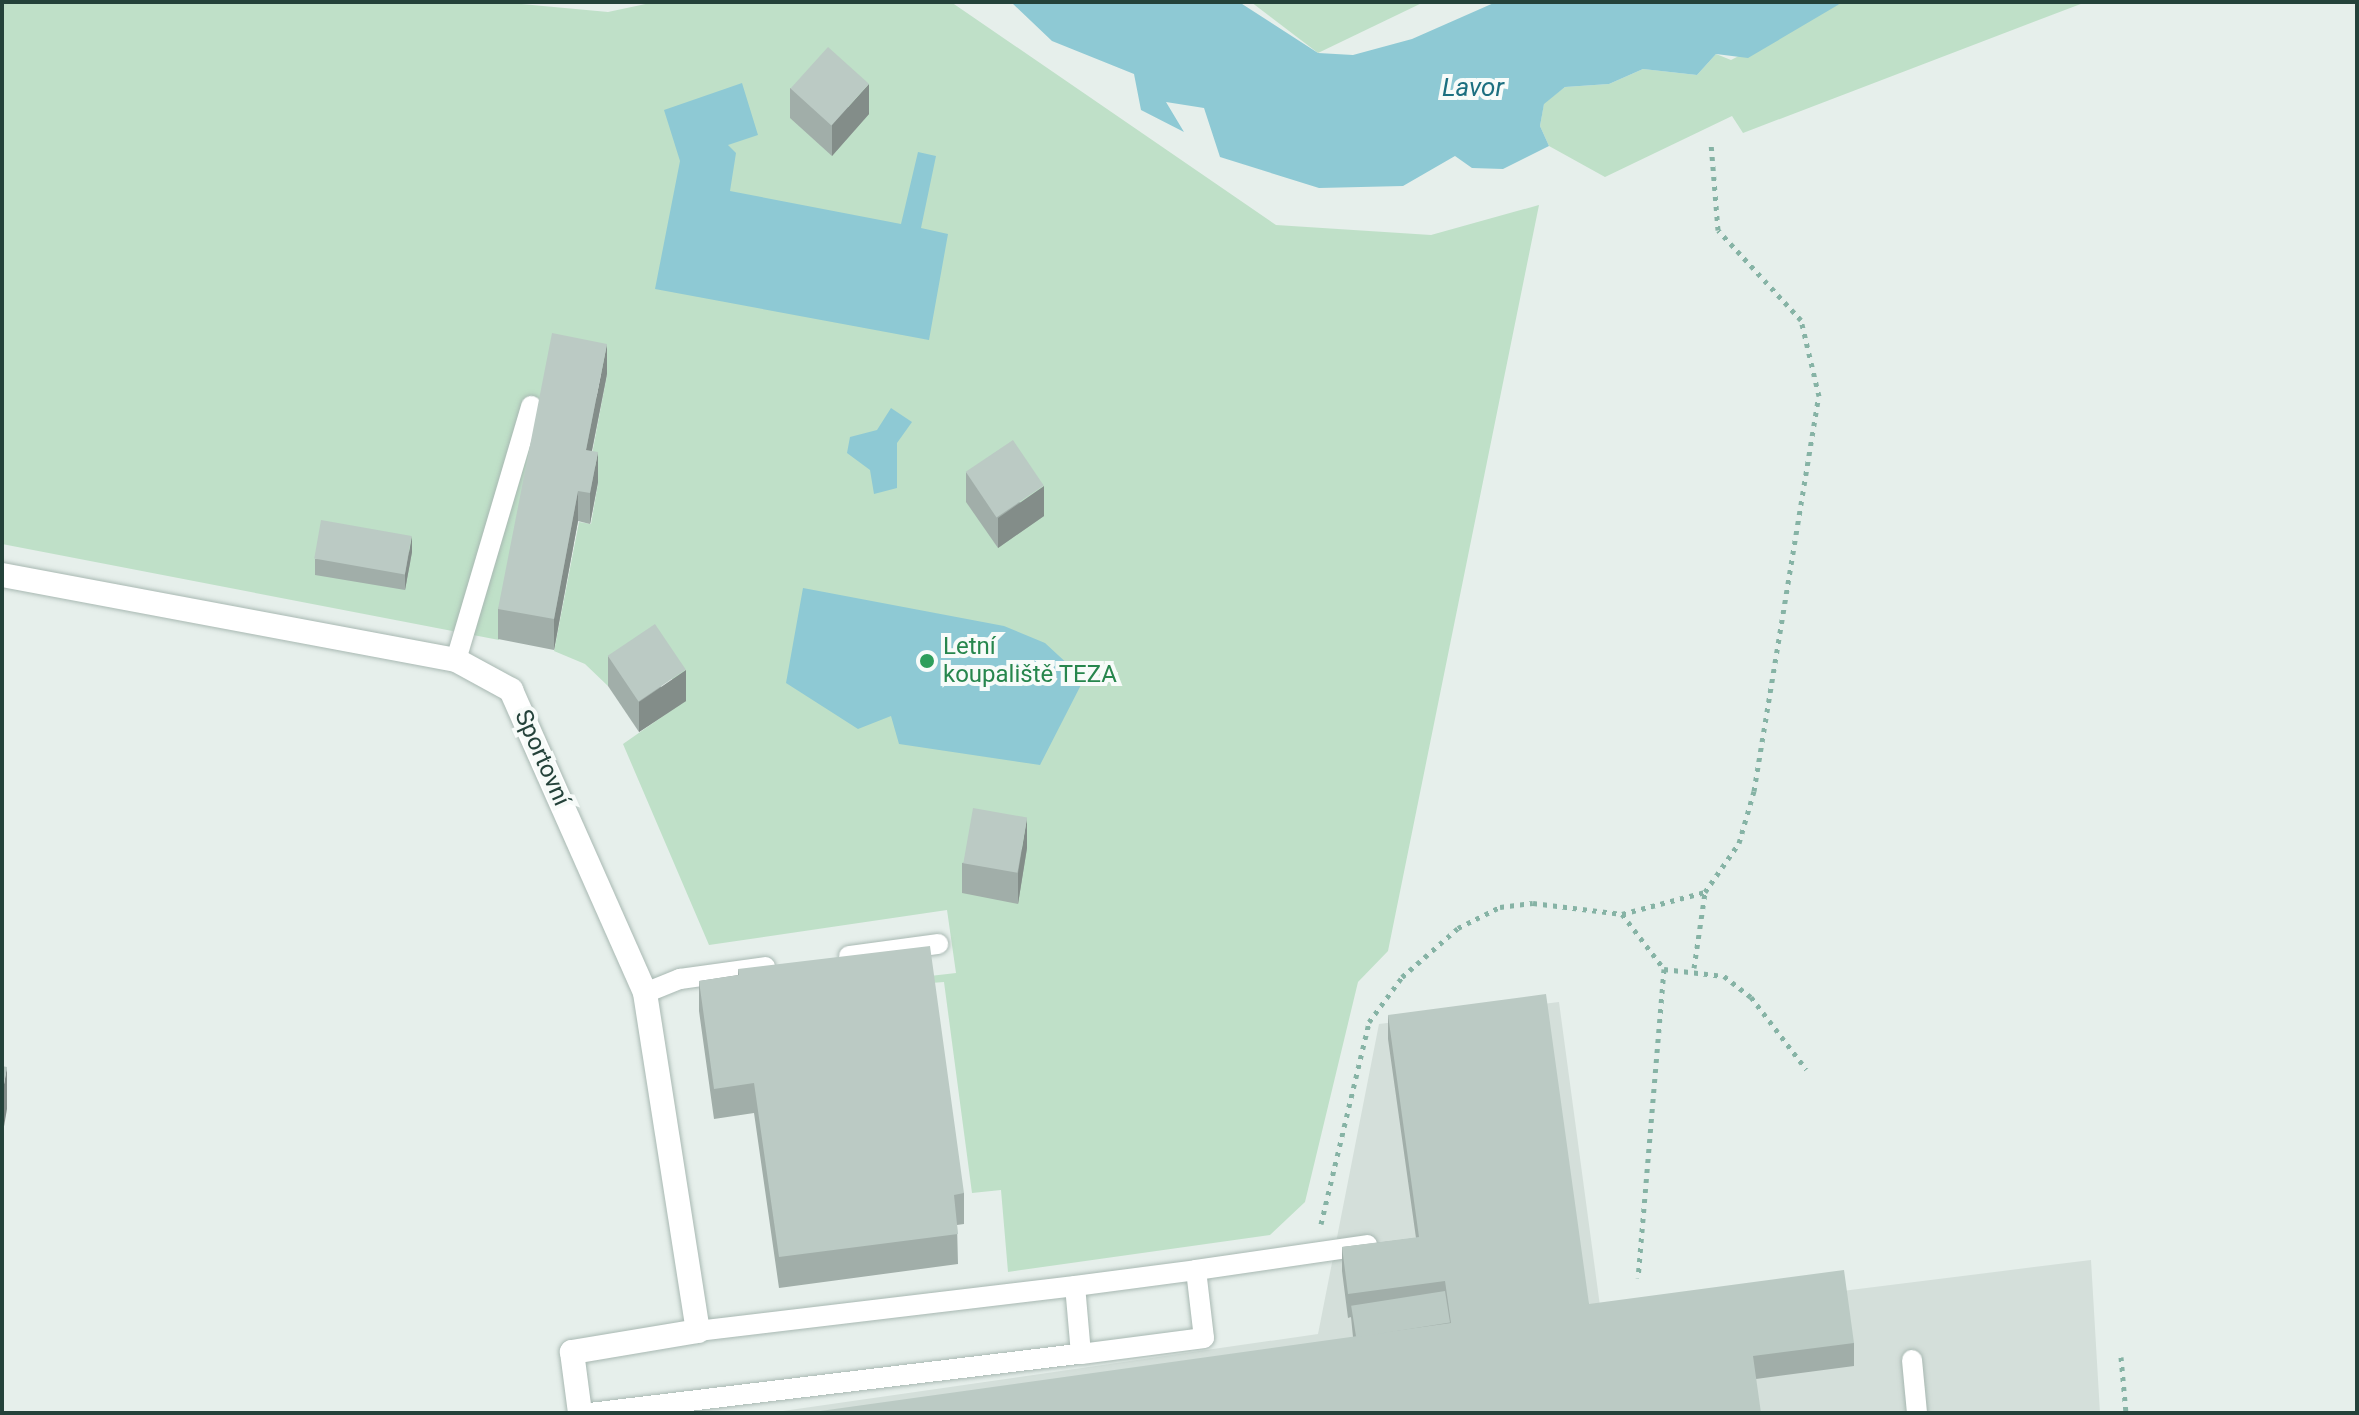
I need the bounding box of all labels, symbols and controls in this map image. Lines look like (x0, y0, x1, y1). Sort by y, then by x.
water label: Lavor (1442, 72, 1504, 104)
place label: Letní koupaliště TEZA (943, 633, 1117, 689)
marker: Letní koupaliště TEZA (918, 652, 936, 670)
street label: Sportovní (508, 706, 576, 810)

